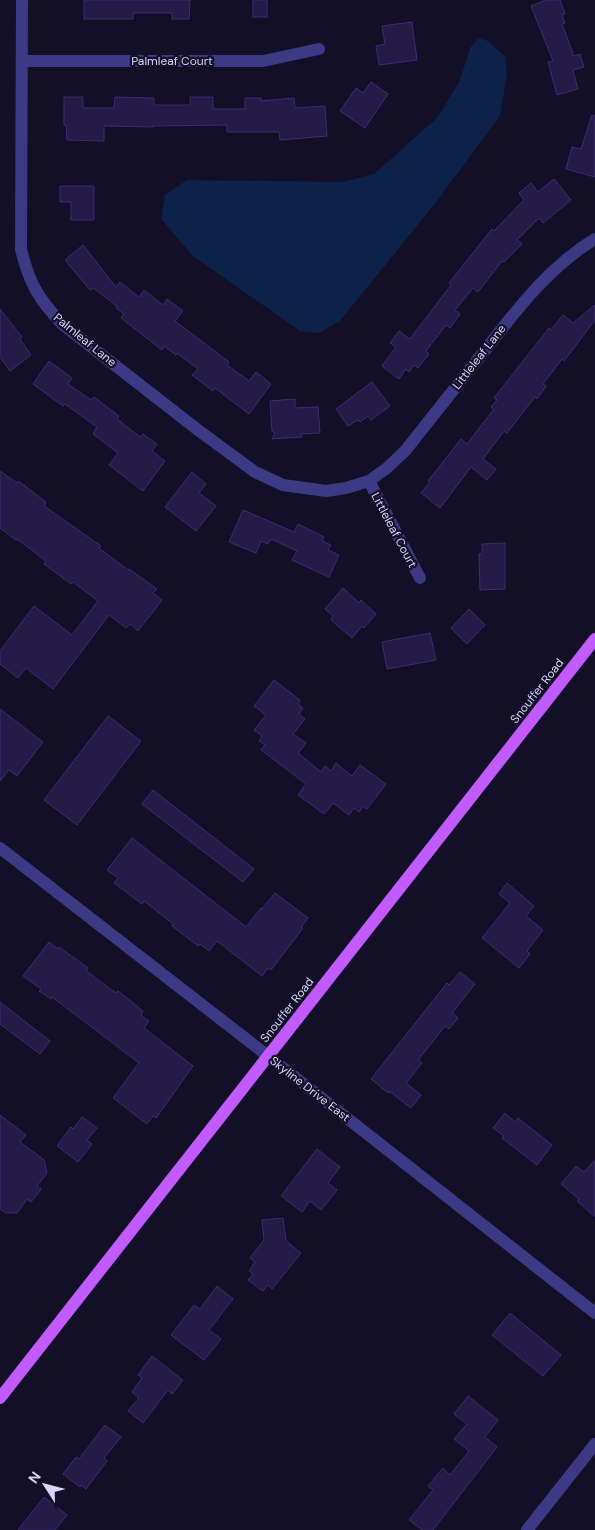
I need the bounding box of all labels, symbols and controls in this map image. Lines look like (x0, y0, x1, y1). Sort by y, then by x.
street label: Palmleaf Court (131, 53, 213, 69)
street label: Palmleaf Lane (50, 310, 120, 370)
street label: Littleleaf Lane (449, 321, 509, 393)
street label: Littleleaf Court (367, 490, 421, 571)
street label: Snouffer Road (507, 655, 567, 727)
street label: Snouffer Road (257, 974, 317, 1046)
street label: Skyline Drive East (267, 1053, 354, 1126)
north arrow (20, 1460, 70, 1510)
text: N (24, 1468, 45, 1487)

